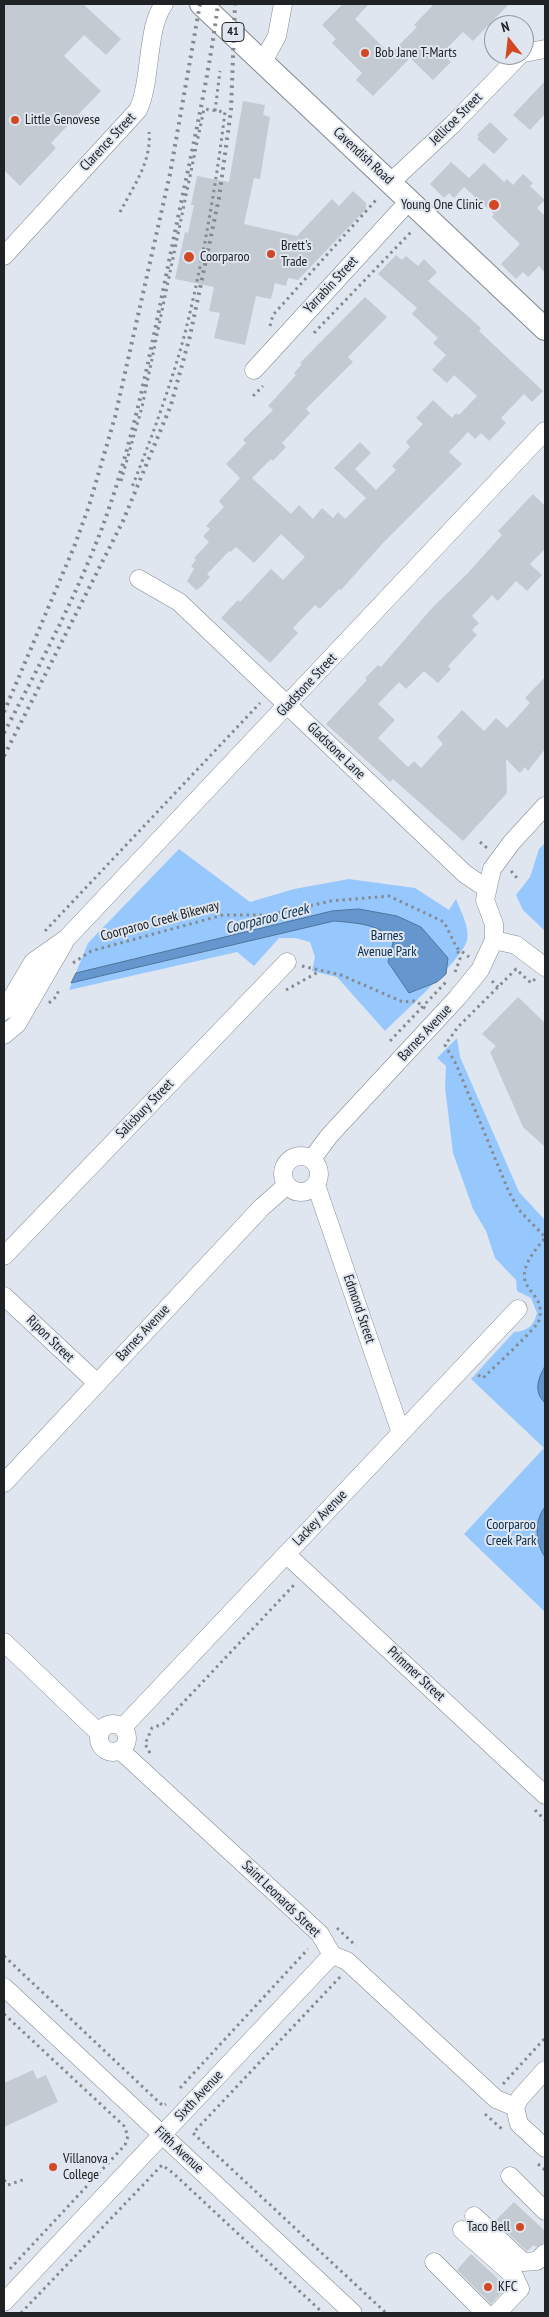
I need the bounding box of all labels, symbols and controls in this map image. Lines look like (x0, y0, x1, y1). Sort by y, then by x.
north arrow (484, 15, 534, 65)
text: N (499, 17, 511, 36)
road number: 41 (222, 22, 244, 42)
place label: Bob Jane T-Marts (375, 45, 457, 61)
marker: Bob Jane T-Marts (359, 47, 371, 59)
street label: Jellicoe Street (426, 89, 486, 149)
street label: Clarence Street (77, 109, 139, 175)
place label: Little Genovese (25, 112, 100, 128)
marker: Little Genovese (9, 114, 21, 126)
street label: Cavendish Road (329, 124, 397, 188)
place label: Young One Clinic (401, 197, 483, 213)
marker: Young One Clinic (487, 198, 501, 212)
place label: Brett's Trade (281, 238, 311, 270)
marker: Brett's Trade (265, 248, 277, 260)
place label: Coorparoo (200, 249, 250, 265)
marker: Coorparoo (182, 250, 196, 264)
street label: Yarrabin Street (300, 253, 362, 317)
street label: Gladstone Street (274, 650, 340, 720)
street label: Gladstone Lane (303, 719, 369, 783)
street label: Coorparoo Creek Bikeway (99, 897, 221, 945)
water label: Coorparoo Creek (224, 900, 310, 938)
park label: Barnes Avenue Park (357, 928, 417, 960)
street label: Barnes Avenue (395, 1001, 455, 1065)
street label: Salisbury Street (113, 1076, 177, 1142)
street label: Edmond Street (339, 1273, 379, 1345)
street label: Barnes Avenue (113, 1301, 173, 1365)
street label: Ripon Street (23, 1312, 77, 1366)
street label: Lackey Avenue (289, 1487, 351, 1549)
park label: Coorparoo Creek Park (486, 1517, 536, 1550)
street label: Primmer Street (384, 1643, 448, 1705)
street label: Saint Leonards Street (238, 1857, 324, 1941)
street label: Sixth Avenue (171, 2067, 227, 2125)
street label: Fifth Avenue (151, 2123, 207, 2177)
place label: Villanova College (63, 2151, 108, 2184)
marker: Villanova College (47, 2161, 59, 2173)
place label: Taco Bell (467, 2219, 510, 2235)
marker: Taco Bell (514, 2221, 526, 2233)
place label: KFC (498, 2279, 517, 2295)
marker: KFC (482, 2281, 494, 2293)

